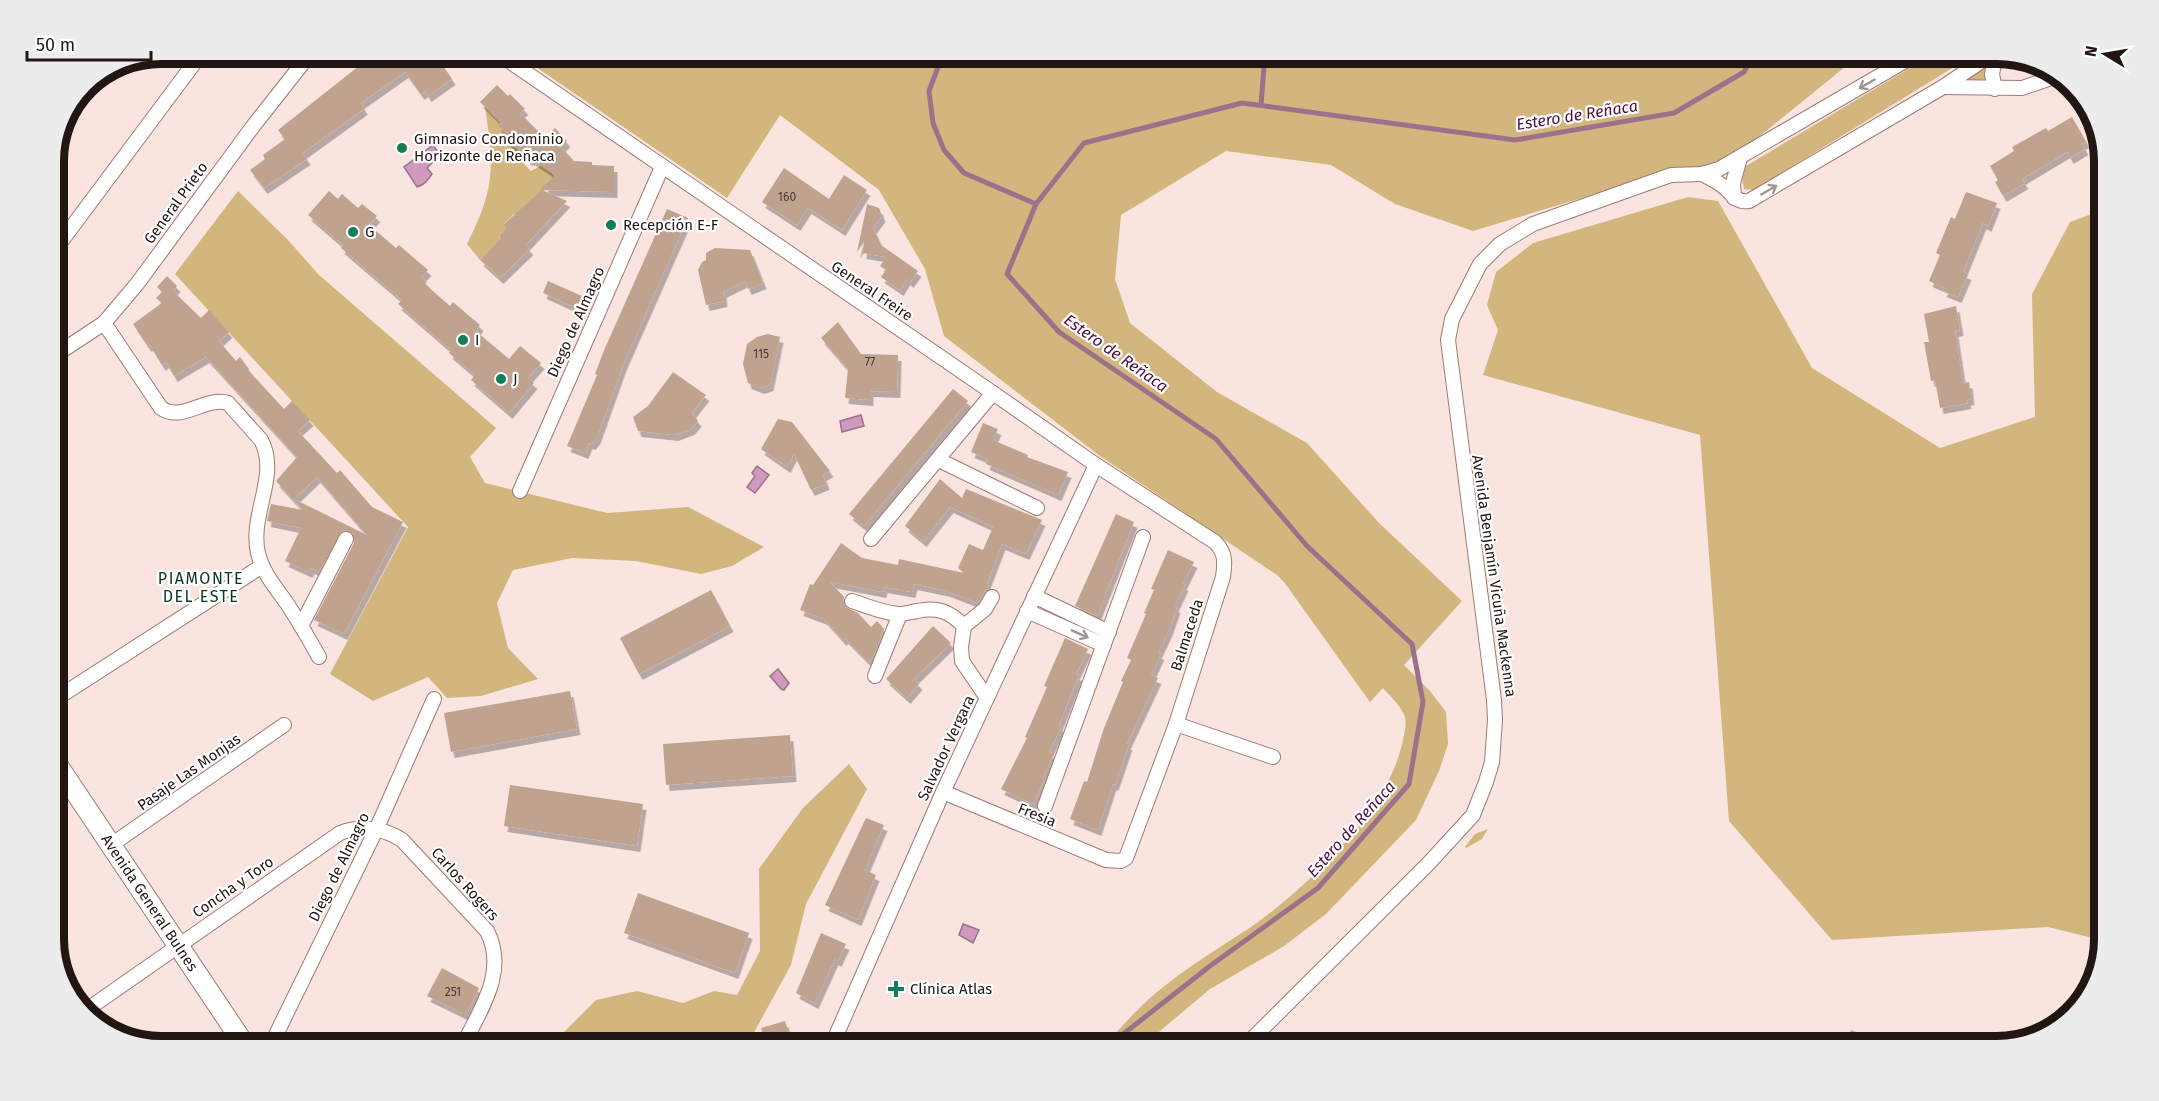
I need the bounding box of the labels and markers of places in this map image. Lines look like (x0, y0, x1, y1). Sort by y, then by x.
place label: Gimnasio Condominio Horizonte de Reñaca (414, 130, 564, 165)
marker: Gimnasio Condominio Horizonte de Reñaca (395, 141, 409, 155)
place label: Recepción E-F (623, 216, 718, 234)
marker: Recepción E-F (604, 218, 618, 232)
place label: G (365, 223, 374, 241)
marker: G (346, 225, 360, 239)
place label: I (475, 331, 479, 349)
marker: I (456, 333, 470, 347)
place label: J (513, 370, 518, 388)
marker: J (494, 372, 508, 386)
marker: Clínica Atlas (887, 980, 905, 998)
place label: Clínica Atlas (910, 980, 992, 998)

